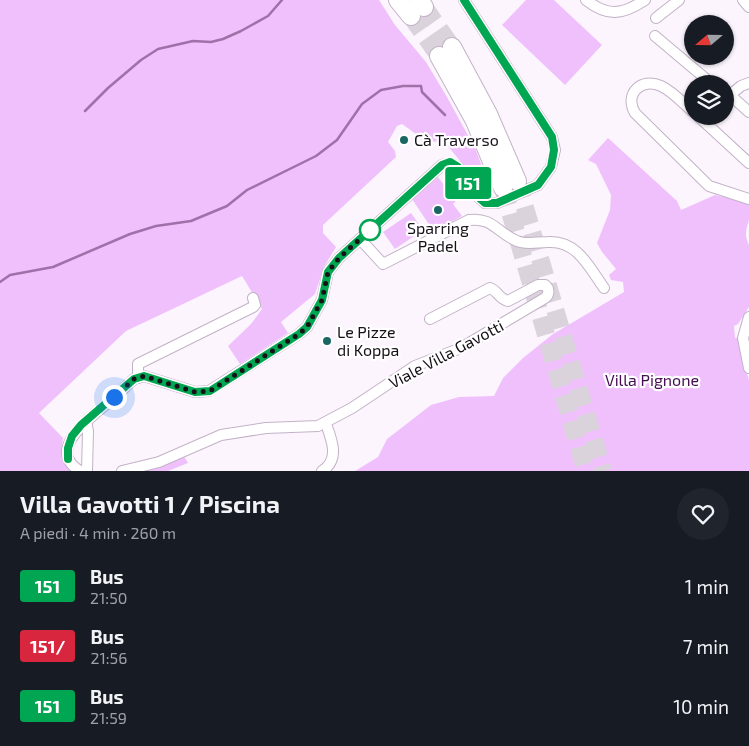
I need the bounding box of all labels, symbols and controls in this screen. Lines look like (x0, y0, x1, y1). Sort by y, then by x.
north arrow (684, 15, 734, 65)
map controls (684, 15, 734, 125)
button: layers (684, 75, 734, 125)
place label: Cà Traverso (414, 130, 499, 149)
marker: Cà Traverso (398, 134, 410, 146)
line badge: 151 (439, 167, 497, 199)
text: 151 (455, 172, 481, 194)
marker: Sparring Padel (432, 204, 444, 216)
place label: Sparring Padel (407, 218, 469, 255)
unlabelled marker (359, 219, 381, 241)
street label: Viale Villa Gavotti (385, 315, 506, 392)
place label: Le Pizze di Koppa (337, 322, 399, 359)
marker: Le Pizze di Koppa (321, 335, 333, 347)
park label: Villa Pignone (605, 370, 699, 389)
your location (102, 385, 127, 410)
button: heart (677, 488, 729, 540)
text: Villa Gavotti 1 / Piscina (20, 489, 280, 518)
text: A piedi · 4 min · 260 m (20, 523, 176, 542)
text: Bus (90, 565, 124, 588)
text: 151 (35, 575, 60, 597)
text: 1 min (685, 575, 729, 598)
text: 21:50 (90, 588, 127, 607)
text: Bus (90, 625, 124, 648)
text: 151/ (30, 635, 65, 657)
text: 7 min (683, 635, 729, 658)
text: 21:56 (90, 648, 127, 667)
text: Bus (90, 685, 124, 708)
text: 151 (35, 695, 60, 717)
text: 10 min (673, 695, 729, 718)
text: 21:59 (90, 708, 127, 727)

